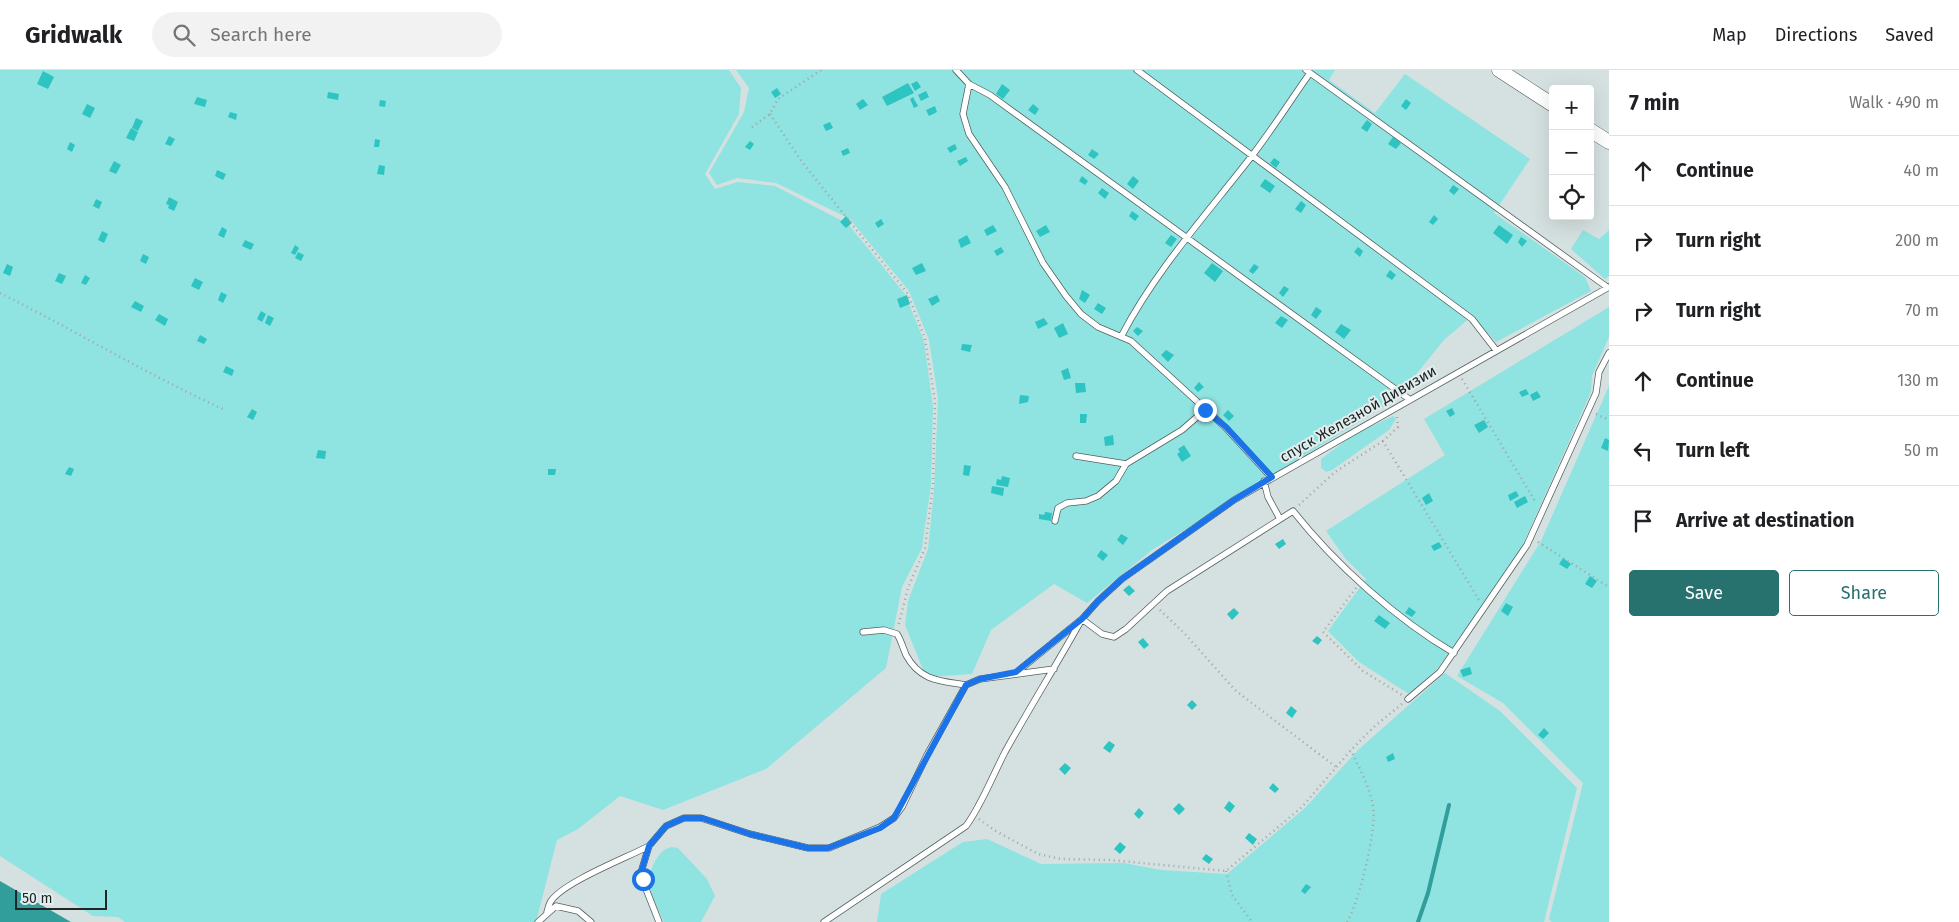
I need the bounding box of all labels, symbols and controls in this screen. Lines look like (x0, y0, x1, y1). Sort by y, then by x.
search box (152, 12, 502, 57)
text: Gridwalk (25, 21, 122, 49)
icon: search (170, 21, 198, 49)
text: Search here (210, 23, 312, 46)
text: Map (1712, 24, 1747, 46)
text: Directions (1775, 24, 1857, 46)
text: Saved (1885, 24, 1934, 46)
map controls (1549, 85, 1594, 220)
button: + (1549, 85, 1594, 130)
text: 7 min (1629, 90, 1680, 116)
text: Walk · 490 m (1849, 93, 1939, 112)
button: − (1549, 130, 1594, 175)
icon: ahead (1629, 157, 1657, 185)
text: Continue (1676, 159, 1754, 182)
text: 40 m (1904, 161, 1939, 180)
button: locate (1549, 175, 1594, 220)
icon: right (1629, 227, 1657, 255)
text: Turn right (1676, 229, 1761, 252)
text: 200 m (1895, 231, 1939, 250)
icon: right (1629, 297, 1657, 325)
text: Turn right (1676, 299, 1761, 322)
text: 70 m (1905, 301, 1939, 320)
street label: спуск Железной Дивизии (1276, 362, 1440, 466)
icon: ahead (1629, 367, 1657, 395)
text: Continue (1676, 369, 1754, 392)
text: 130 m (1897, 371, 1939, 390)
route end (1194, 399, 1217, 422)
icon: left (1629, 437, 1657, 465)
text: Turn left (1676, 439, 1750, 462)
text: 50 m (1904, 441, 1939, 460)
icon: arrive (1629, 507, 1657, 535)
text: Arrive at destination (1676, 509, 1855, 532)
button: Save (1629, 570, 1779, 616)
button: Share (1789, 570, 1939, 616)
route start (632, 868, 655, 891)
scale bar (15, 887, 108, 910)
text: 50 m (22, 890, 53, 907)

